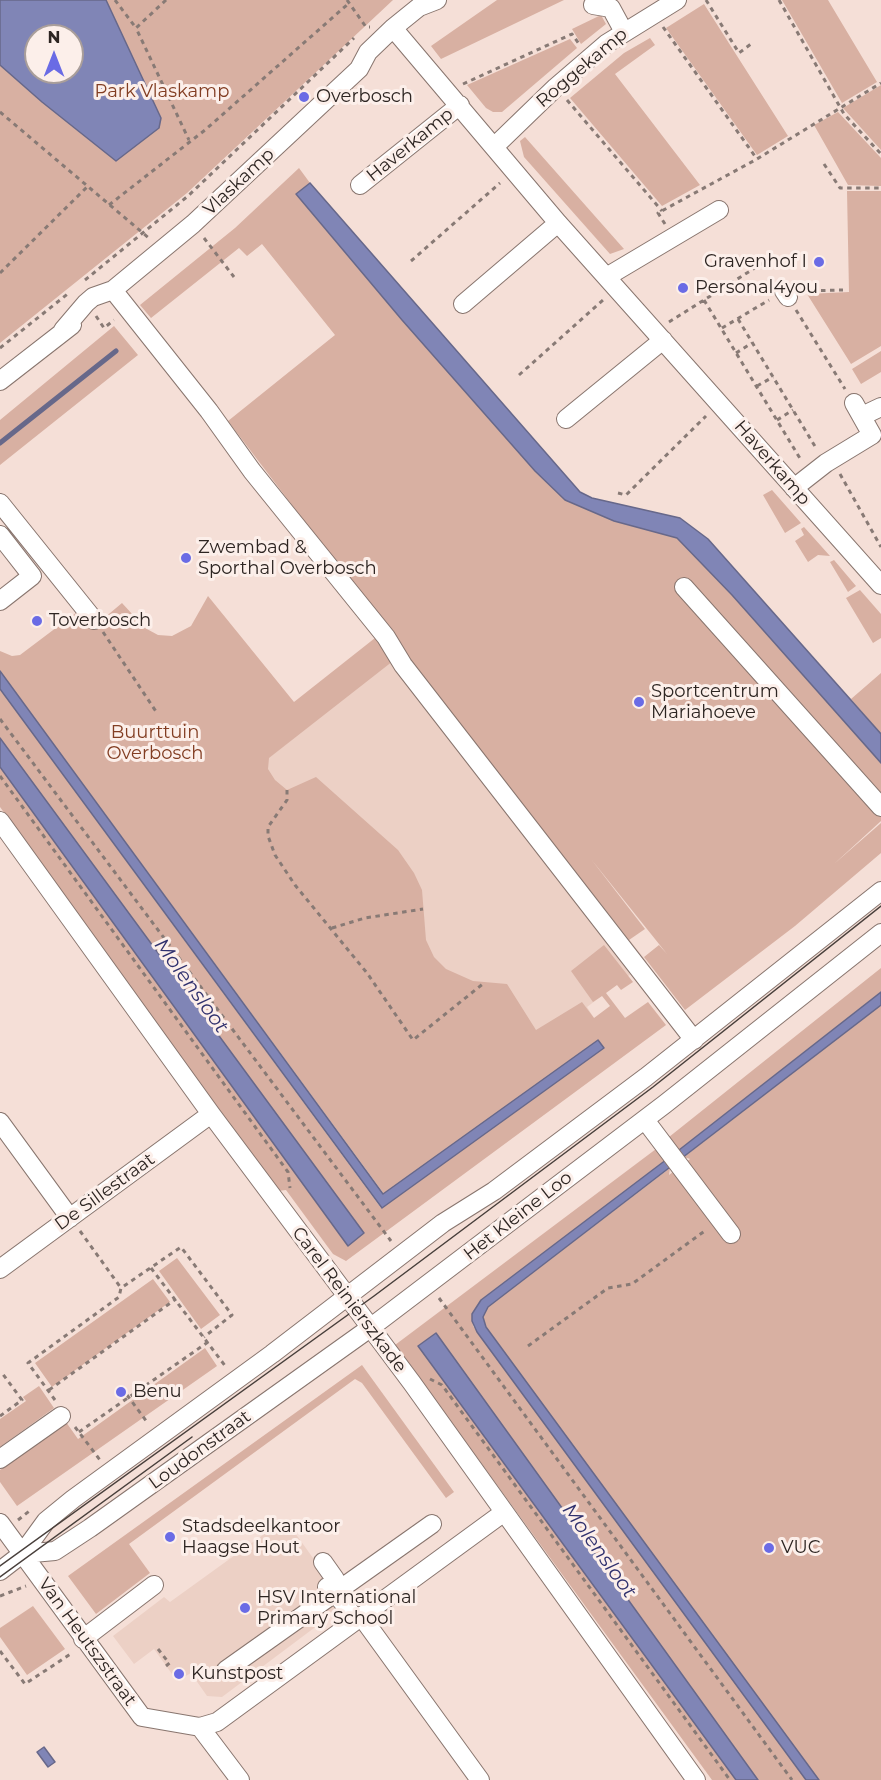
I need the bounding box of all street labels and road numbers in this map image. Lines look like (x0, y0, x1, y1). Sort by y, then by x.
street label: Roggekamp (532, 24, 632, 112)
street label: Haverkamp (362, 104, 458, 186)
street label: Vlaskamp (199, 144, 279, 220)
street label: Haverkamp (729, 416, 815, 510)
street label: De Sillestraat (51, 1149, 159, 1235)
street label: Het Kleine Loo (459, 1167, 577, 1265)
street label: Carel Reinierszkade (287, 1223, 411, 1377)
street label: Loudonstraat (145, 1406, 255, 1494)
street label: Van Heutszstraat (33, 1574, 141, 1710)

